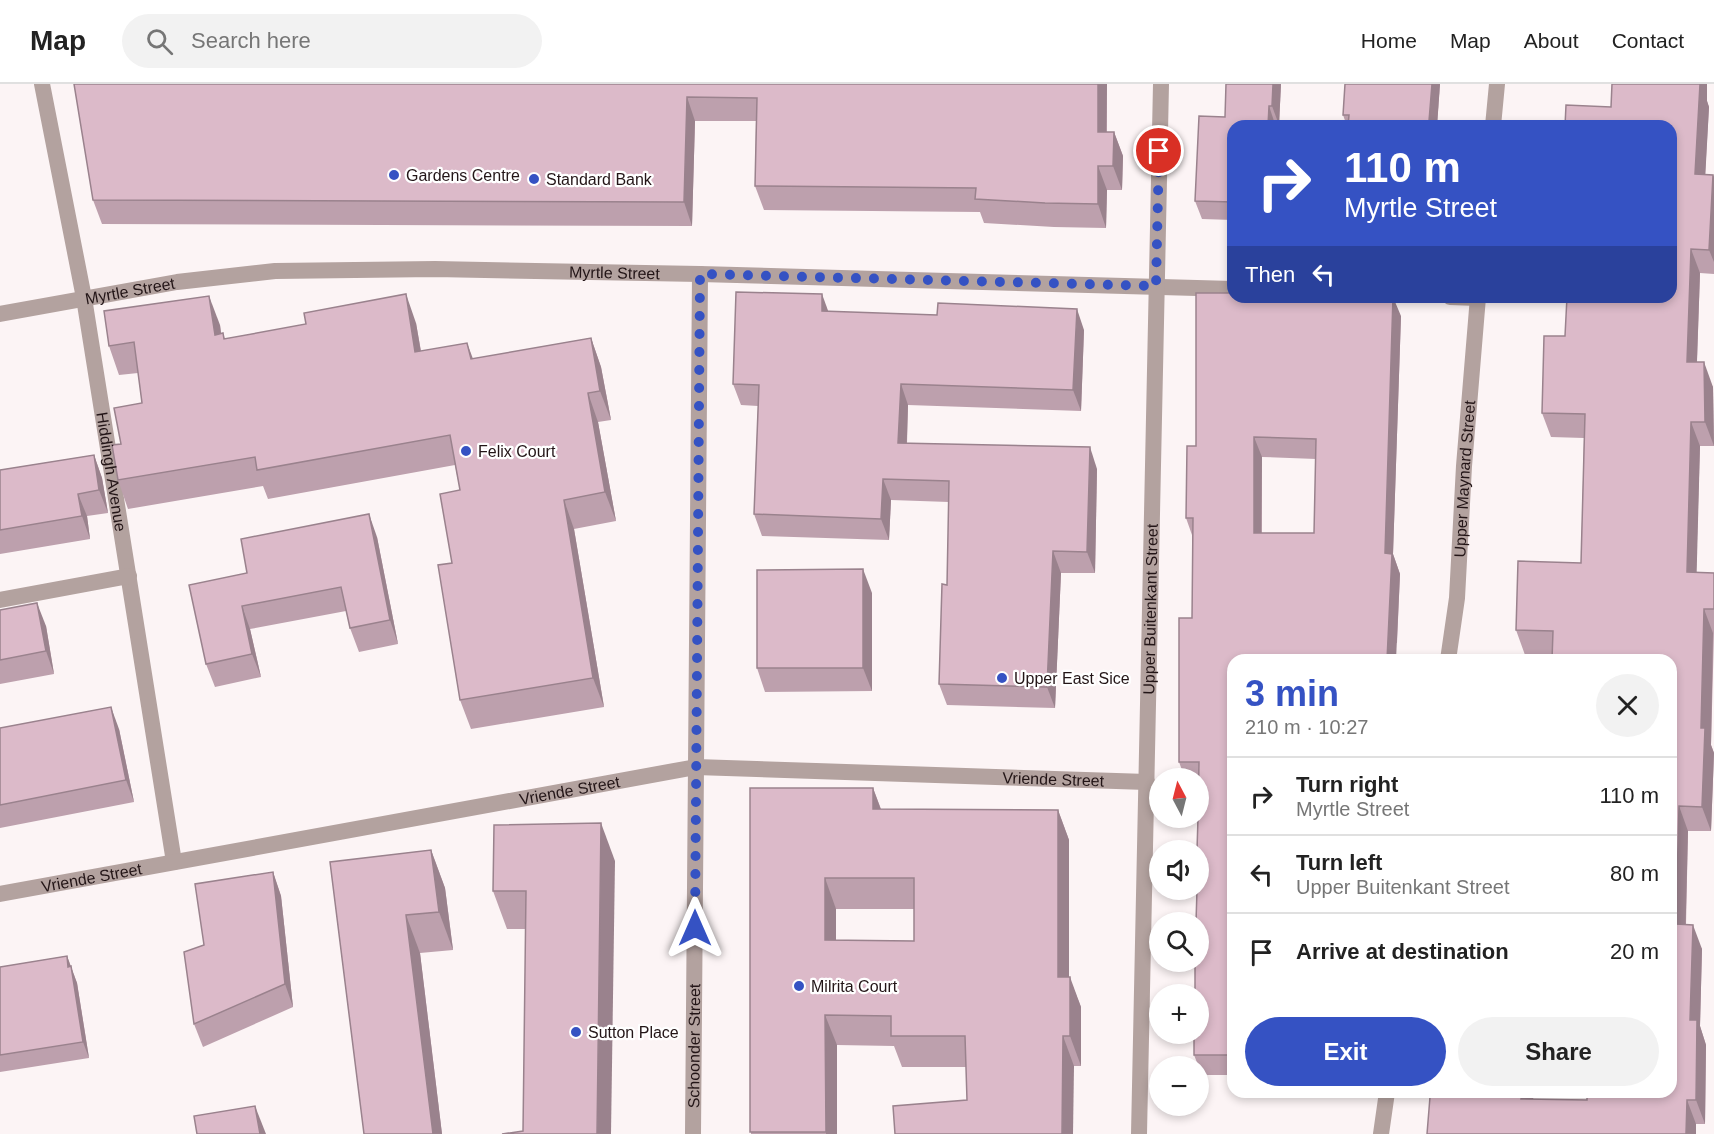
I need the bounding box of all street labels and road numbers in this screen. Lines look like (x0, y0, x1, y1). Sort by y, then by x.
street label: Myrtle Street (569, 264, 661, 282)
street label: Myrtle Street (84, 274, 177, 307)
street label: Upper Maynard Street (1451, 399, 1478, 558)
street label: Hiddingh Avenue (93, 411, 129, 533)
street label: Upper Buitenkant Street (1140, 523, 1161, 695)
street label: Vriende Street (1002, 769, 1105, 790)
street label: Vriende Street (518, 773, 622, 808)
street label: Vriende Street (40, 860, 144, 895)
street label: Schoonder Street (685, 983, 703, 1108)

